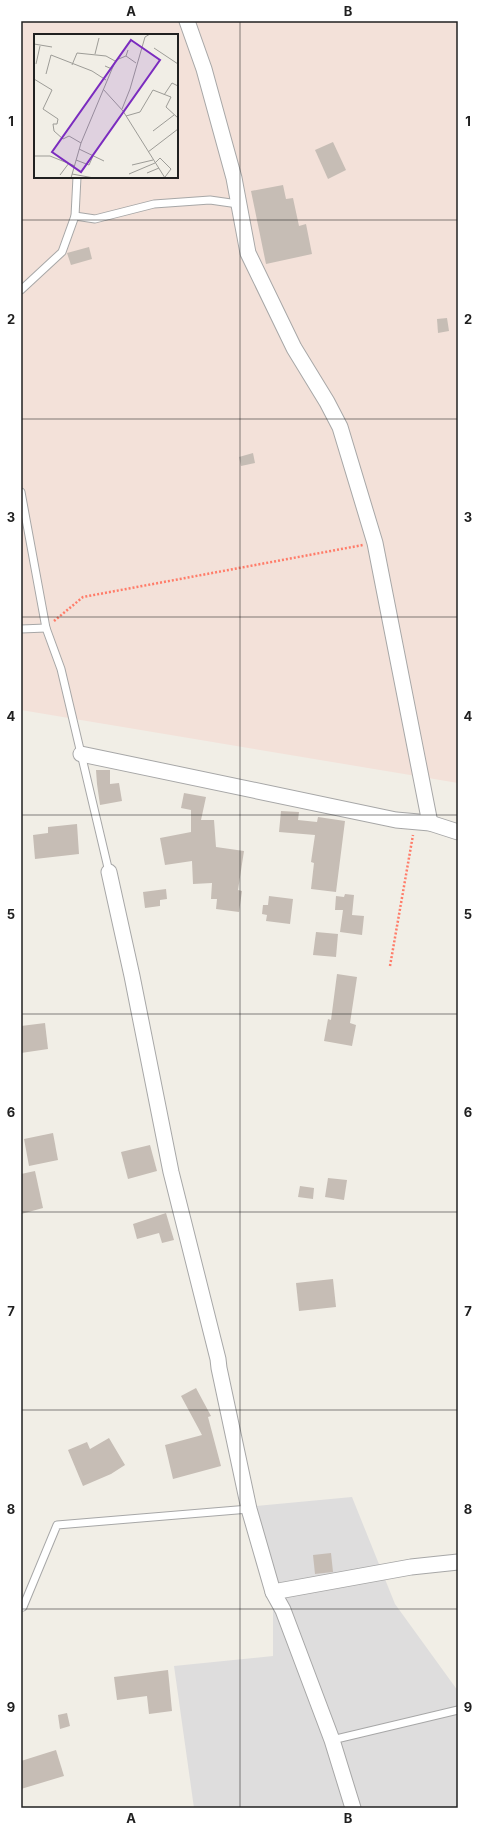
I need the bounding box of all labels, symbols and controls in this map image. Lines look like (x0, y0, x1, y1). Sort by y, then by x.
text: A (126, 3, 136, 19)
text: B (344, 3, 353, 19)
inset map (34, 34, 178, 178)
text: 1 (8, 113, 14, 129)
text: 1 (465, 113, 471, 129)
text: 2 (7, 311, 15, 327)
text: 2 (464, 311, 472, 327)
text: 3 (7, 509, 15, 525)
text: 3 (464, 509, 472, 525)
text: 4 (7, 708, 16, 724)
text: 4 (464, 708, 473, 724)
text: 5 (7, 906, 15, 922)
text: 5 (464, 906, 472, 922)
text: 6 (7, 1104, 15, 1120)
text: 6 (464, 1104, 472, 1120)
text: 7 (7, 1303, 15, 1319)
text: 7 (464, 1303, 472, 1319)
text: 8 (7, 1501, 15, 1517)
text: 8 (464, 1501, 472, 1517)
text: 9 (7, 1699, 15, 1715)
text: 9 (464, 1699, 472, 1715)
text: A (126, 1810, 136, 1826)
text: B (344, 1810, 353, 1826)

